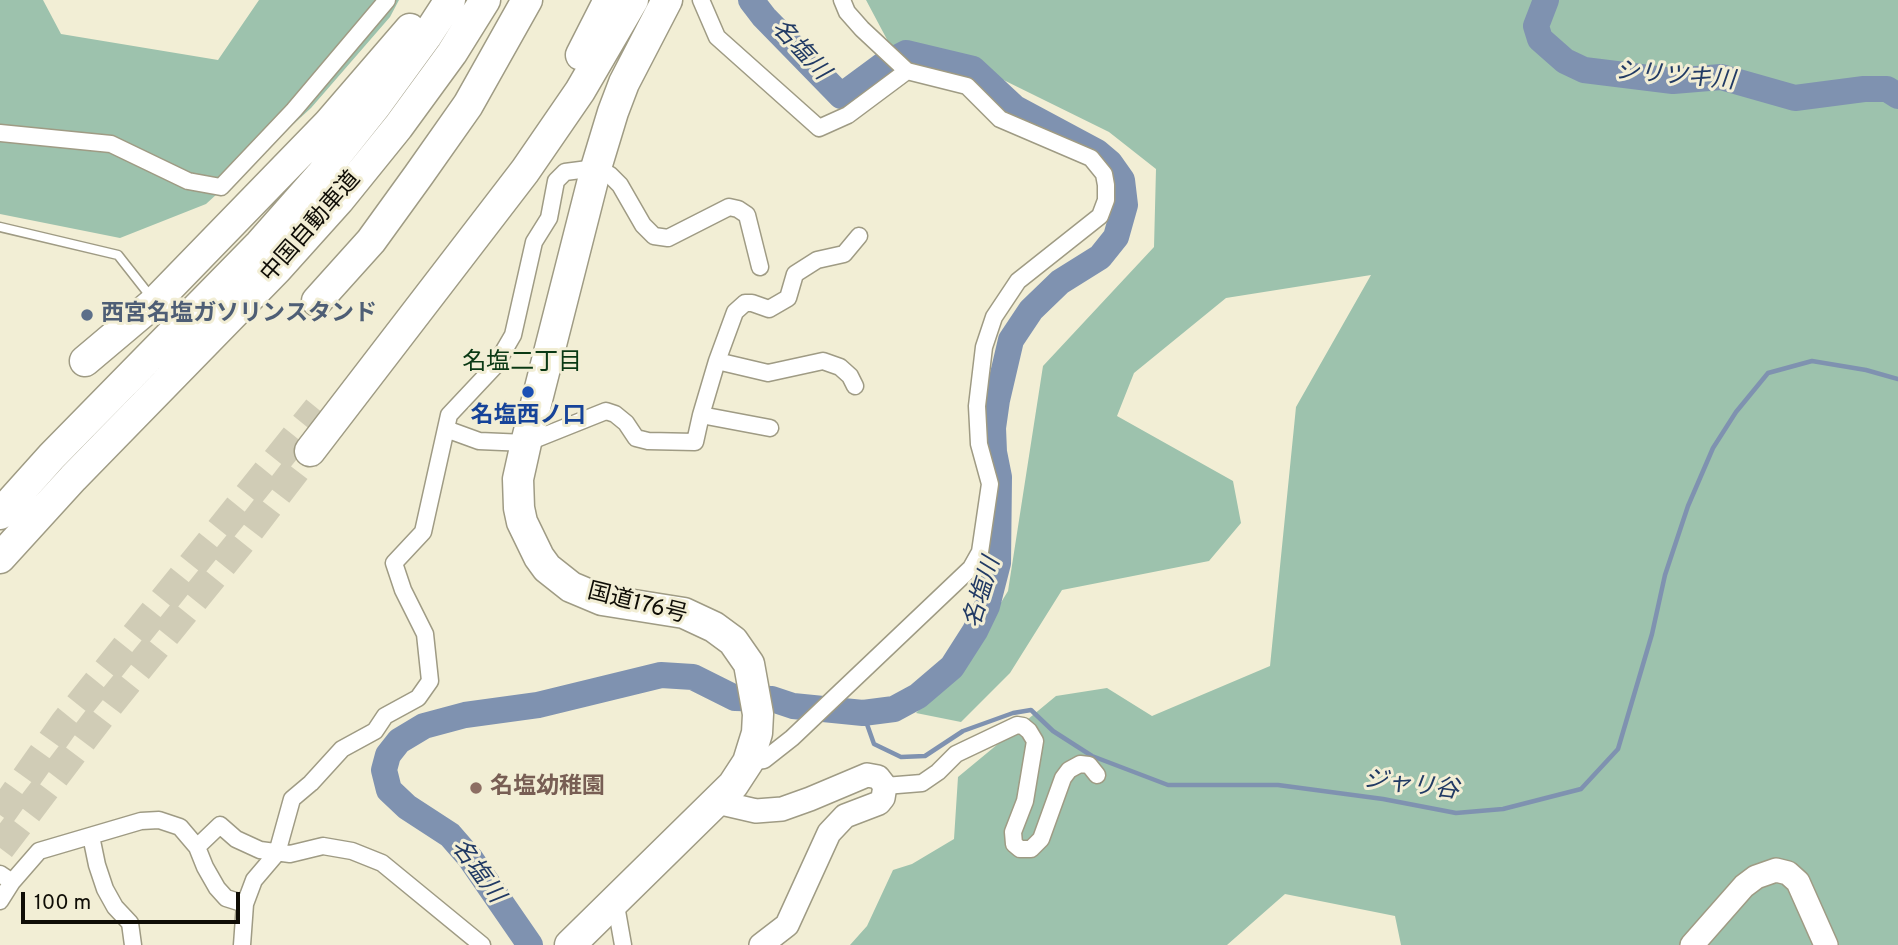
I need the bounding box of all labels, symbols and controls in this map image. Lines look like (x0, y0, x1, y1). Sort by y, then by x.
water label: 名塩川 (764, 15, 834, 87)
water label: シリツキ川 (1614, 58, 1736, 98)
street label: 中国自動車道 (256, 167, 368, 289)
place label: 西宮名塩ガソリンスタンド (101, 301, 377, 329)
marker: 西宮名塩ガソリンスタンド (79, 307, 95, 323)
district label: 名塩二丁目 (462, 350, 582, 378)
marker: 名塩西ノ口 (520, 384, 536, 400)
place label: 名塩西ノ口 (471, 403, 585, 431)
water label: 名塩川 (960, 554, 1008, 632)
street label: 国道176号 (584, 579, 690, 631)
water label: ジャリ谷 (1362, 767, 1460, 807)
place label: 名塩幼稚園 (490, 774, 605, 802)
marker: 名塩幼稚園 (468, 780, 484, 796)
water label: 名塩川 (443, 834, 509, 910)
scale bar (24, 878, 243, 922)
text: 100 m (34, 890, 91, 917)

